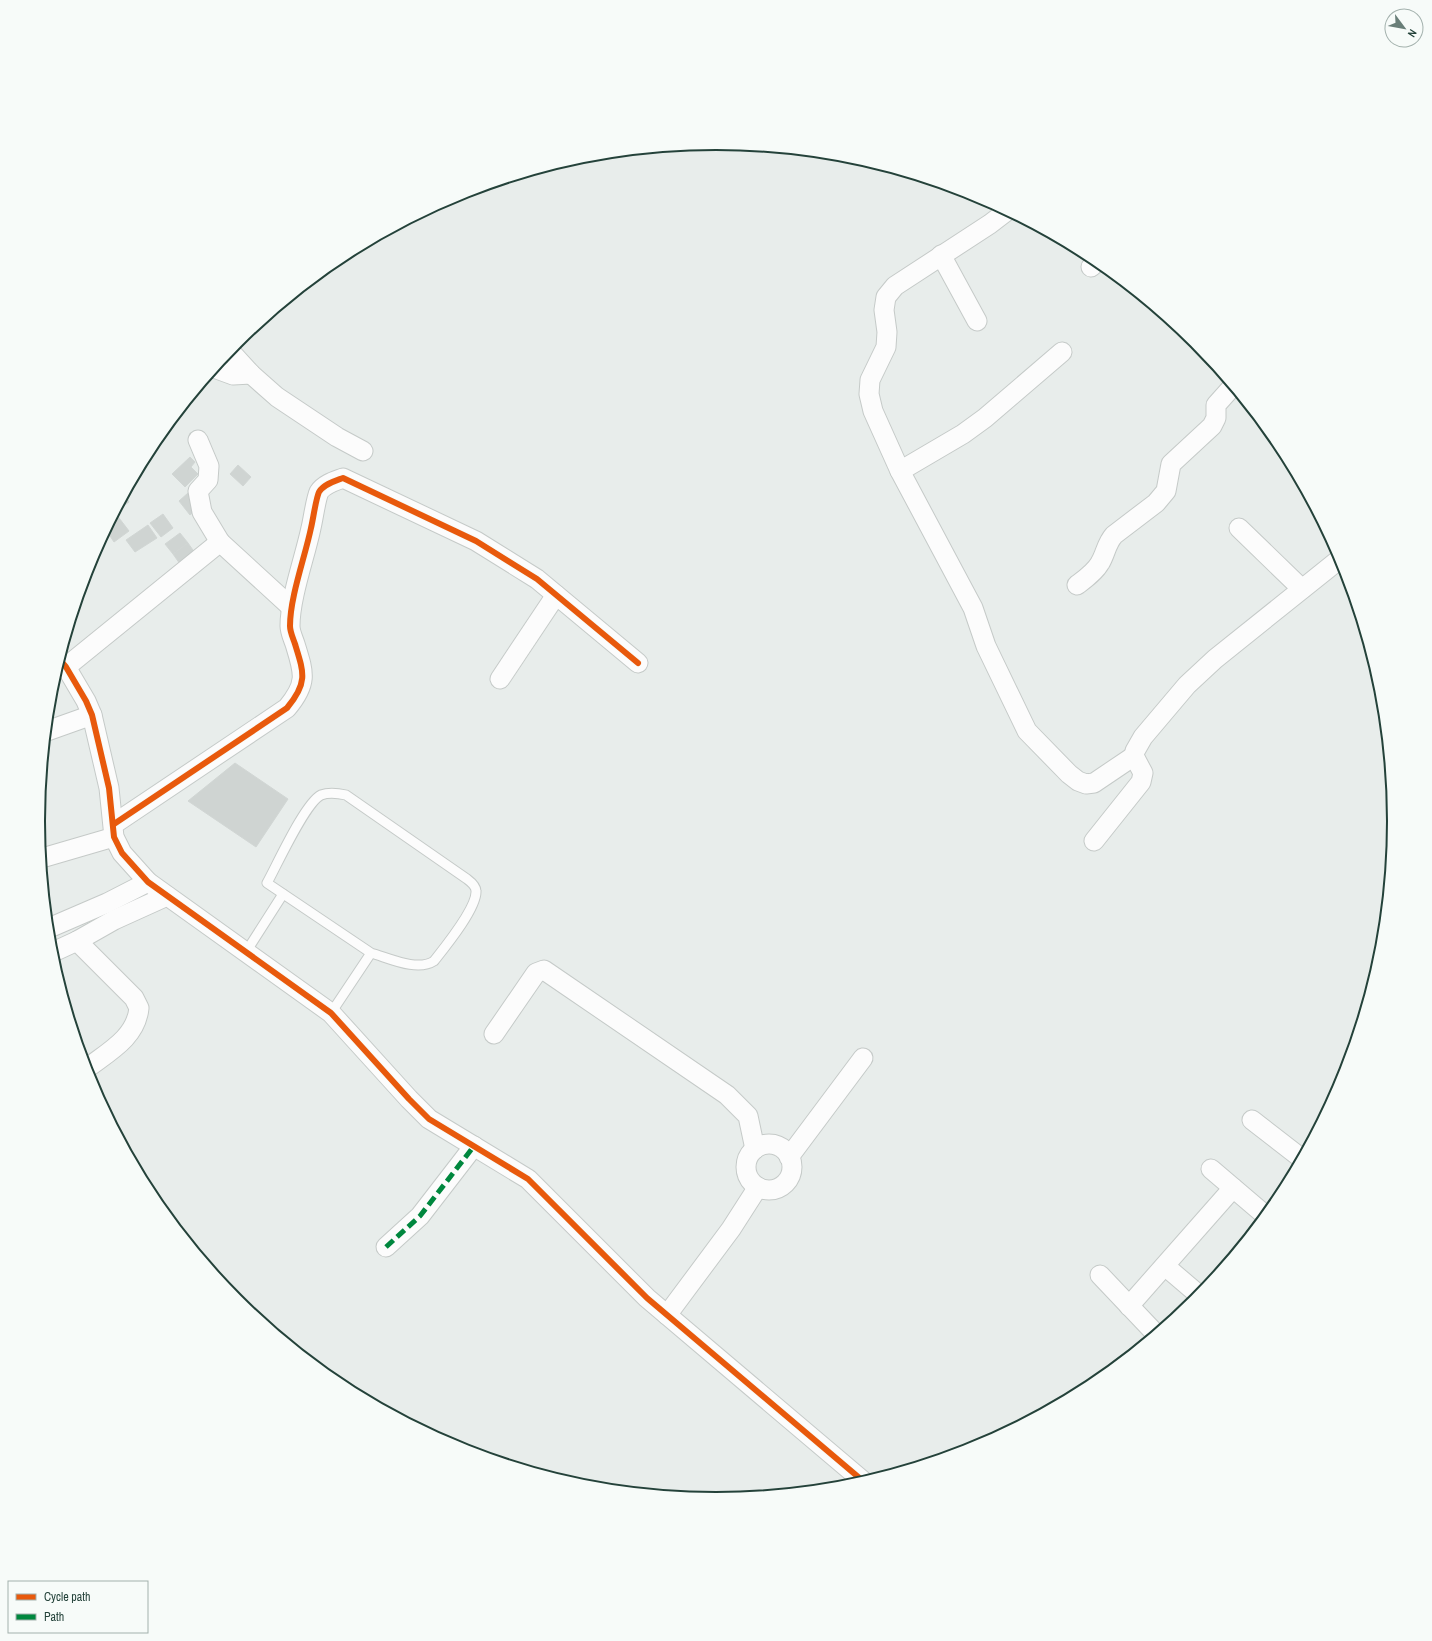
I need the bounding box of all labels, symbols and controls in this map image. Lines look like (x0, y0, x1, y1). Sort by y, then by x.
north arrow (1384, 8, 1424, 48)
text: N (1405, 27, 1420, 40)
legend (8, 1581, 148, 1633)
text: Cycle path (44, 1589, 91, 1605)
text: Path (44, 1609, 64, 1625)

